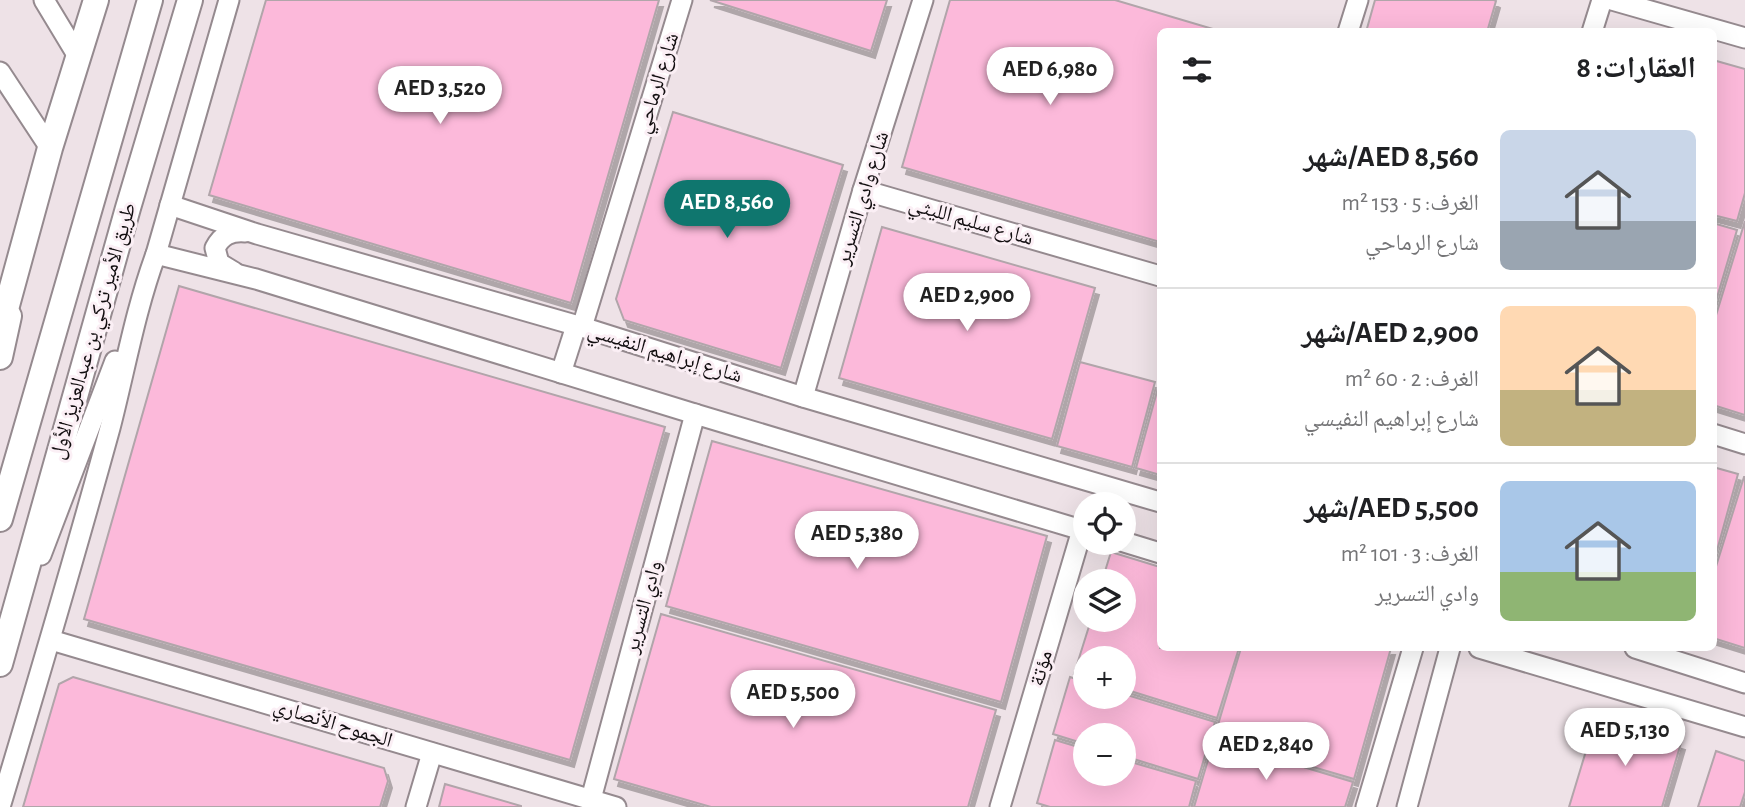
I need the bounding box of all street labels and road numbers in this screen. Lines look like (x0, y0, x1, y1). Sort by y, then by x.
street label: شارع الرماحي (632, 30, 687, 137)
street label: شارع وادي التسرير (831, 129, 897, 270)
street label: شارع سليم الليثي (905, 193, 1036, 254)
street label: طريق الأمير تركي بن عبدالعزيز الأول (46, 200, 145, 463)
street label: شارع إبراهيم النفيسي (584, 320, 745, 392)
street label: وادي التسرير (620, 558, 671, 658)
street label: مؤتة (1026, 648, 1056, 688)
street label: الجموح الأنصاري (269, 695, 395, 756)

